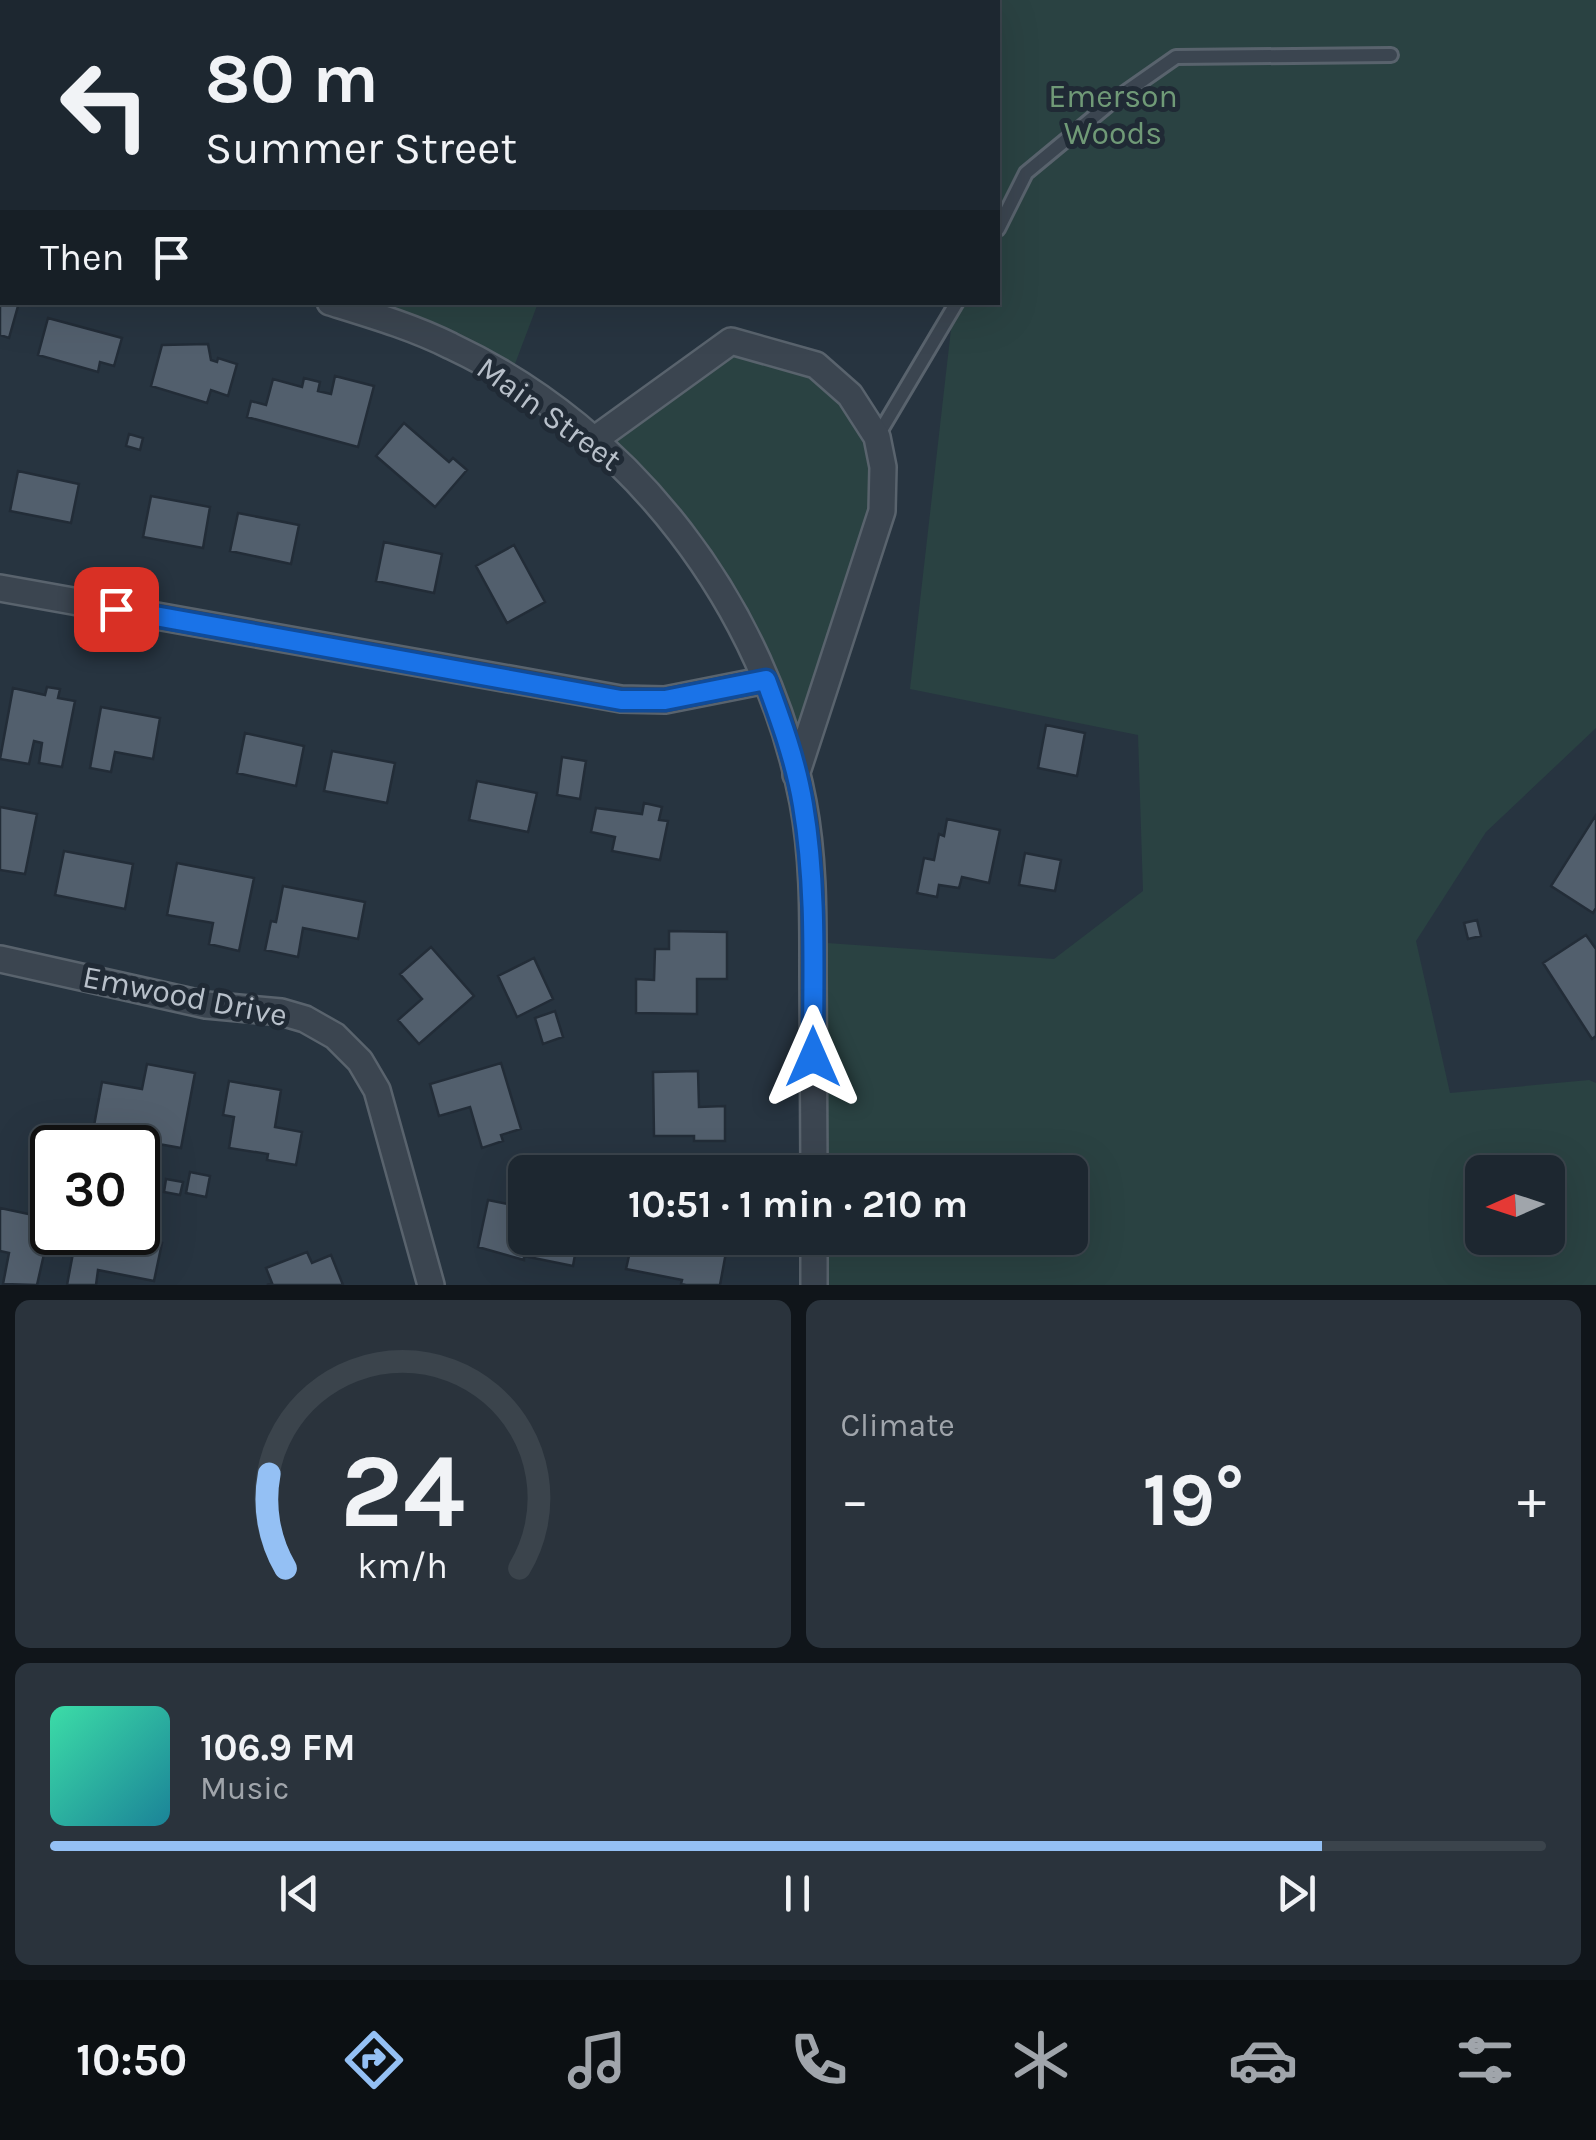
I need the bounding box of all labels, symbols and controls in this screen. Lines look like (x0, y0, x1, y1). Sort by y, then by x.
text: 80 m (205, 38, 379, 120)
icon: left (40, 40, 170, 170)
park label: Emerson Woods (1048, 78, 1178, 152)
text: Summer Street (205, 122, 517, 174)
icon: arrive (144, 230, 199, 285)
text: Then (40, 235, 124, 280)
street label: Main Street (470, 349, 628, 479)
pin (74, 567, 159, 652)
icon: arrive (89, 582, 144, 637)
street label: Emwood Drive (80, 958, 290, 1034)
position arrow (761, 1005, 865, 1109)
speed limit sign: 30 (30, 1125, 160, 1255)
north arrow (1465, 1155, 1565, 1255)
map controls (1465, 1155, 1565, 1255)
text: 10:51 · 1 min · 210 m (628, 1182, 968, 1227)
text: Climate (841, 1407, 955, 1444)
text: 24 (340, 1431, 465, 1552)
text: 19° (1142, 1456, 1244, 1544)
text: − (841, 1468, 869, 1532)
text: + (1517, 1468, 1546, 1532)
text: km/h (357, 1545, 448, 1587)
text: 106.9 FM (200, 1725, 356, 1770)
text: Music (200, 1770, 289, 1807)
icon: previous (272, 1866, 327, 1921)
icon: pause (770, 1866, 825, 1921)
icon: next (1269, 1866, 1324, 1921)
icon: directions (339, 2025, 409, 2095)
icon: music (562, 2025, 632, 2095)
icon: phone (784, 2025, 854, 2095)
icon: climate (1006, 2025, 1076, 2095)
icon: car (1228, 2025, 1298, 2095)
icon: filters (1450, 2025, 1520, 2095)
text: 10:50 (76, 2034, 187, 2086)

